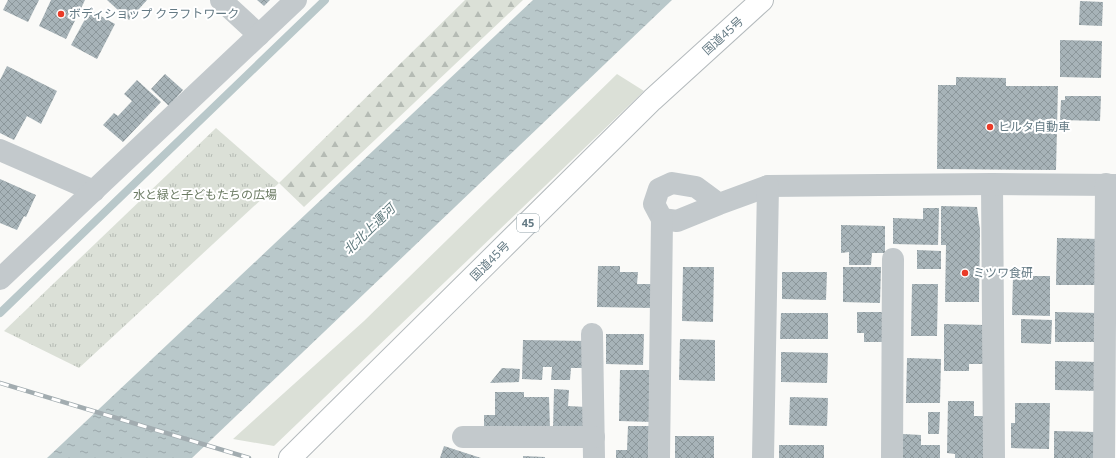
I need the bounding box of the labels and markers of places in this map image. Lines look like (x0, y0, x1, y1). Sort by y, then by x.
place label: ボディショップ クラフトワーク (69, 5, 239, 22)
marker: ボディショップ クラフトワーク (56, 9, 66, 19)
place label: ヒルタ自動車 (998, 118, 1070, 135)
marker: ヒルタ自動車 (985, 122, 995, 132)
place label: ミツワ食研 (973, 264, 1033, 281)
marker: ミツワ食研 (960, 268, 970, 278)

